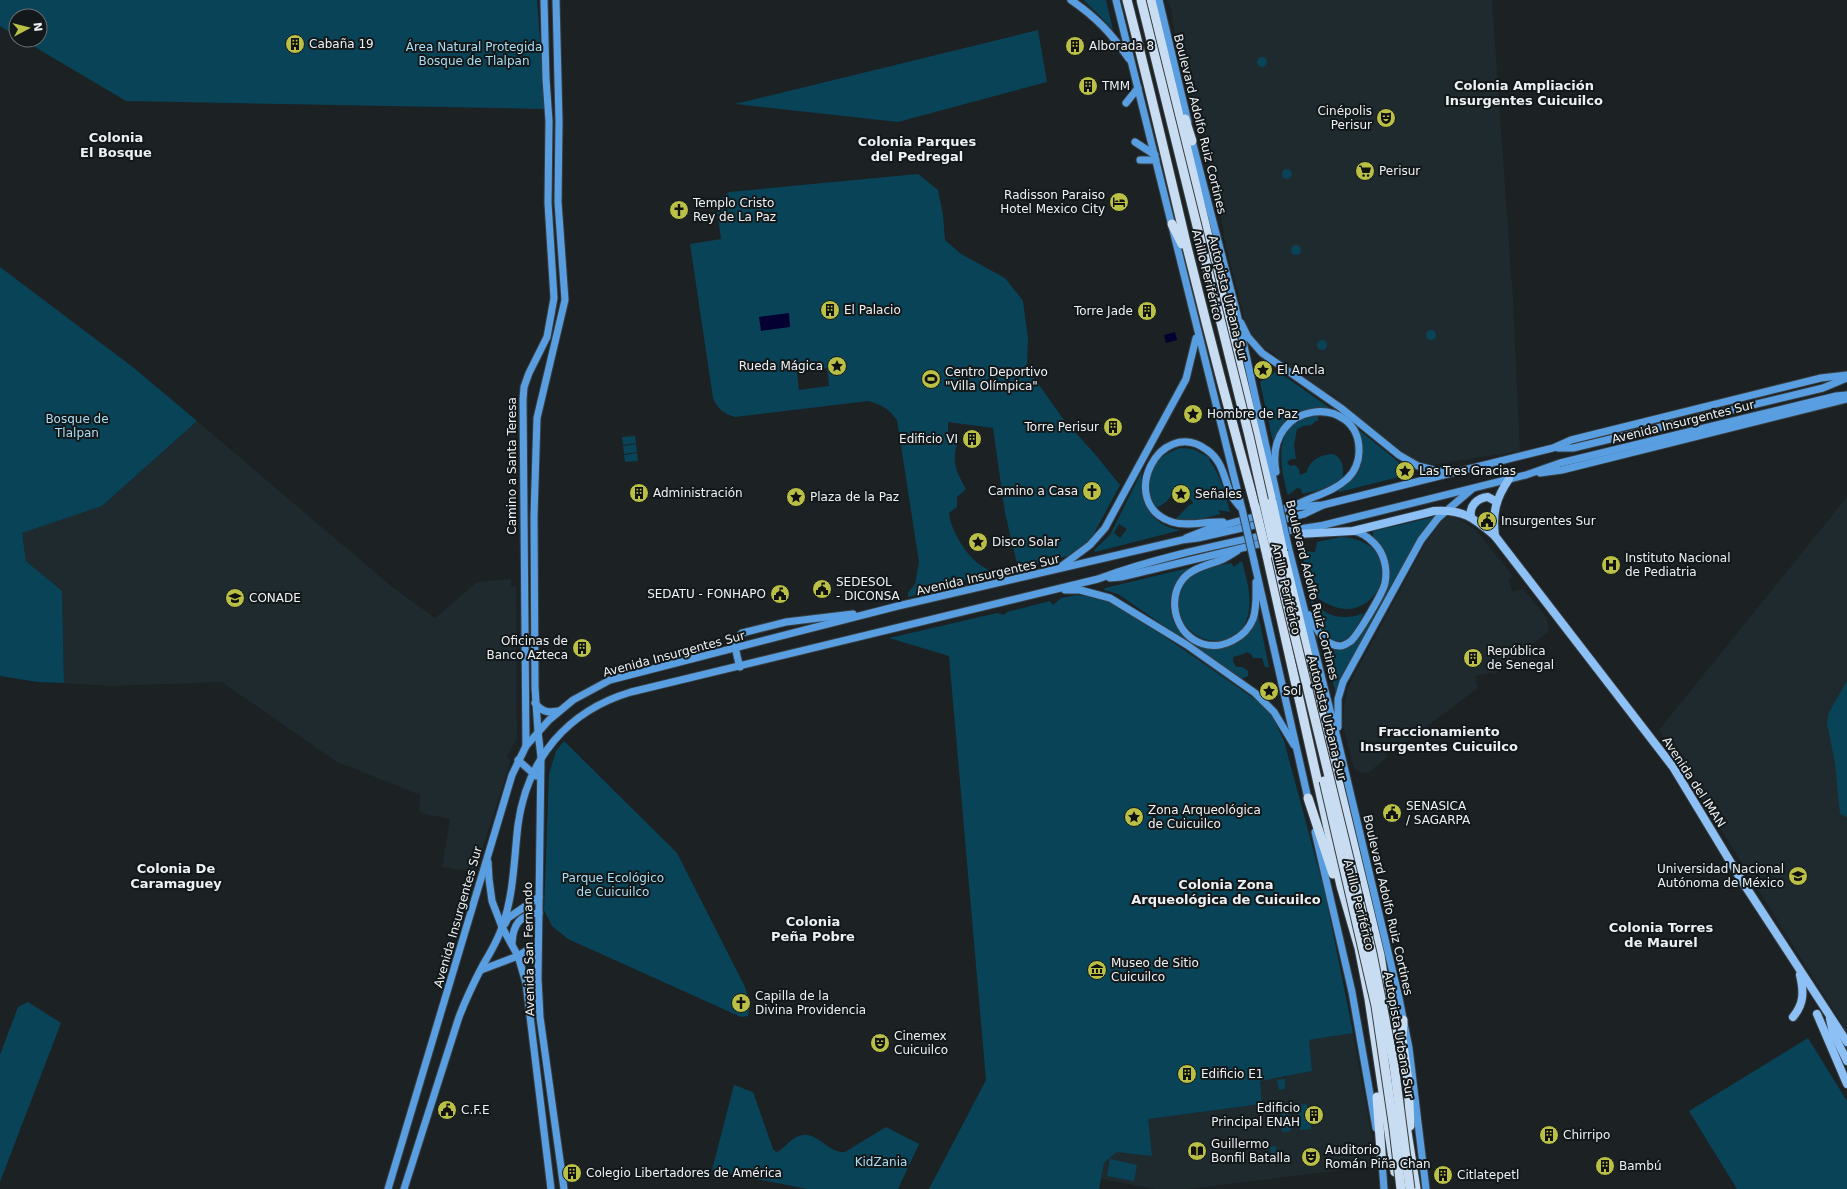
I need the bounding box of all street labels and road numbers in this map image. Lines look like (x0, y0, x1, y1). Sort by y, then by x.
street label: Boulevard Adolfo Ruiz Cortines (1171, 33, 1229, 215)
street label: Anillo Periférico (1189, 228, 1225, 322)
street label: Autopista Urbana Sur (1206, 234, 1250, 362)
street label: Camino a Santa Teresa (505, 397, 519, 535)
street label: Avenida Insurgentes Sur (1610, 397, 1756, 446)
street label: Boulevard Adolfo Ruiz Cortines (1283, 499, 1341, 681)
street label: Anillo Periférico (1269, 542, 1303, 636)
street label: Avenida Insurgentes Sur (915, 552, 1061, 598)
street label: Avenida Insurgentes Sur (602, 628, 747, 680)
street label: Autopista Urbana Sur (1305, 654, 1349, 782)
street label: Avenida del IMAN (1660, 734, 1728, 830)
street label: Boulevard Adolfo Ruiz Cortines (1360, 813, 1416, 997)
street label: Avenida Insurgentes Sur (431, 845, 485, 989)
street label: Anillo Periférico (1341, 858, 1377, 952)
street label: Avenida San Fernando (521, 882, 537, 1016)
street label: Autopista Urbana Sur (1381, 970, 1417, 1100)

